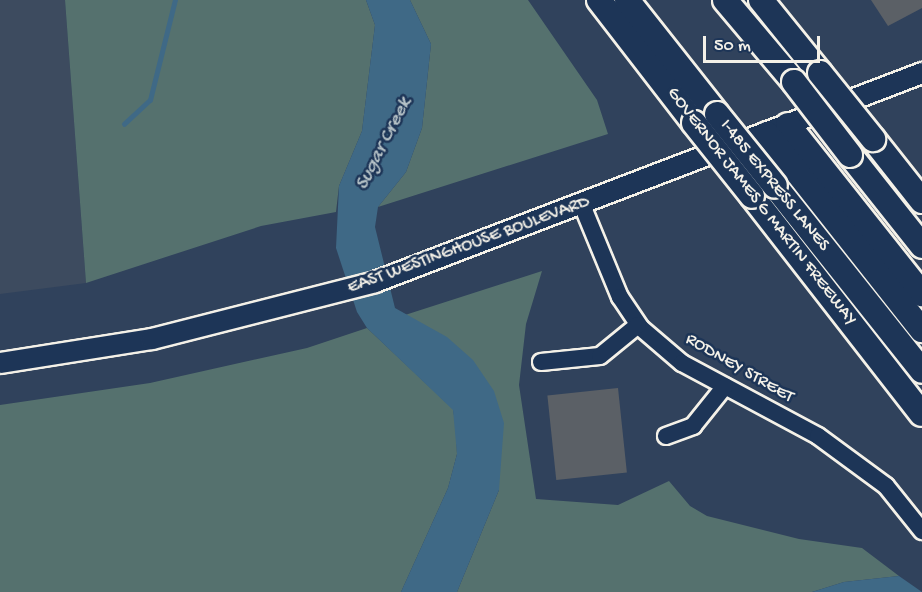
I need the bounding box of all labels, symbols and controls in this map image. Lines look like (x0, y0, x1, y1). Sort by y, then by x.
scale bar (706, 24, 823, 62)
text: 50 m (714, 36, 751, 57)
street label: GOVERNOR JAMES G MARTIN FREEWAY (661, 84, 861, 330)
water label: Sugar Creek (351, 94, 417, 194)
street label: I-485 EXPRESS LANES (714, 116, 834, 256)
street label: EAST WESTINGHOUSE BOULEVARD (345, 192, 593, 300)
street label: RODNEY STREET (681, 329, 797, 409)

